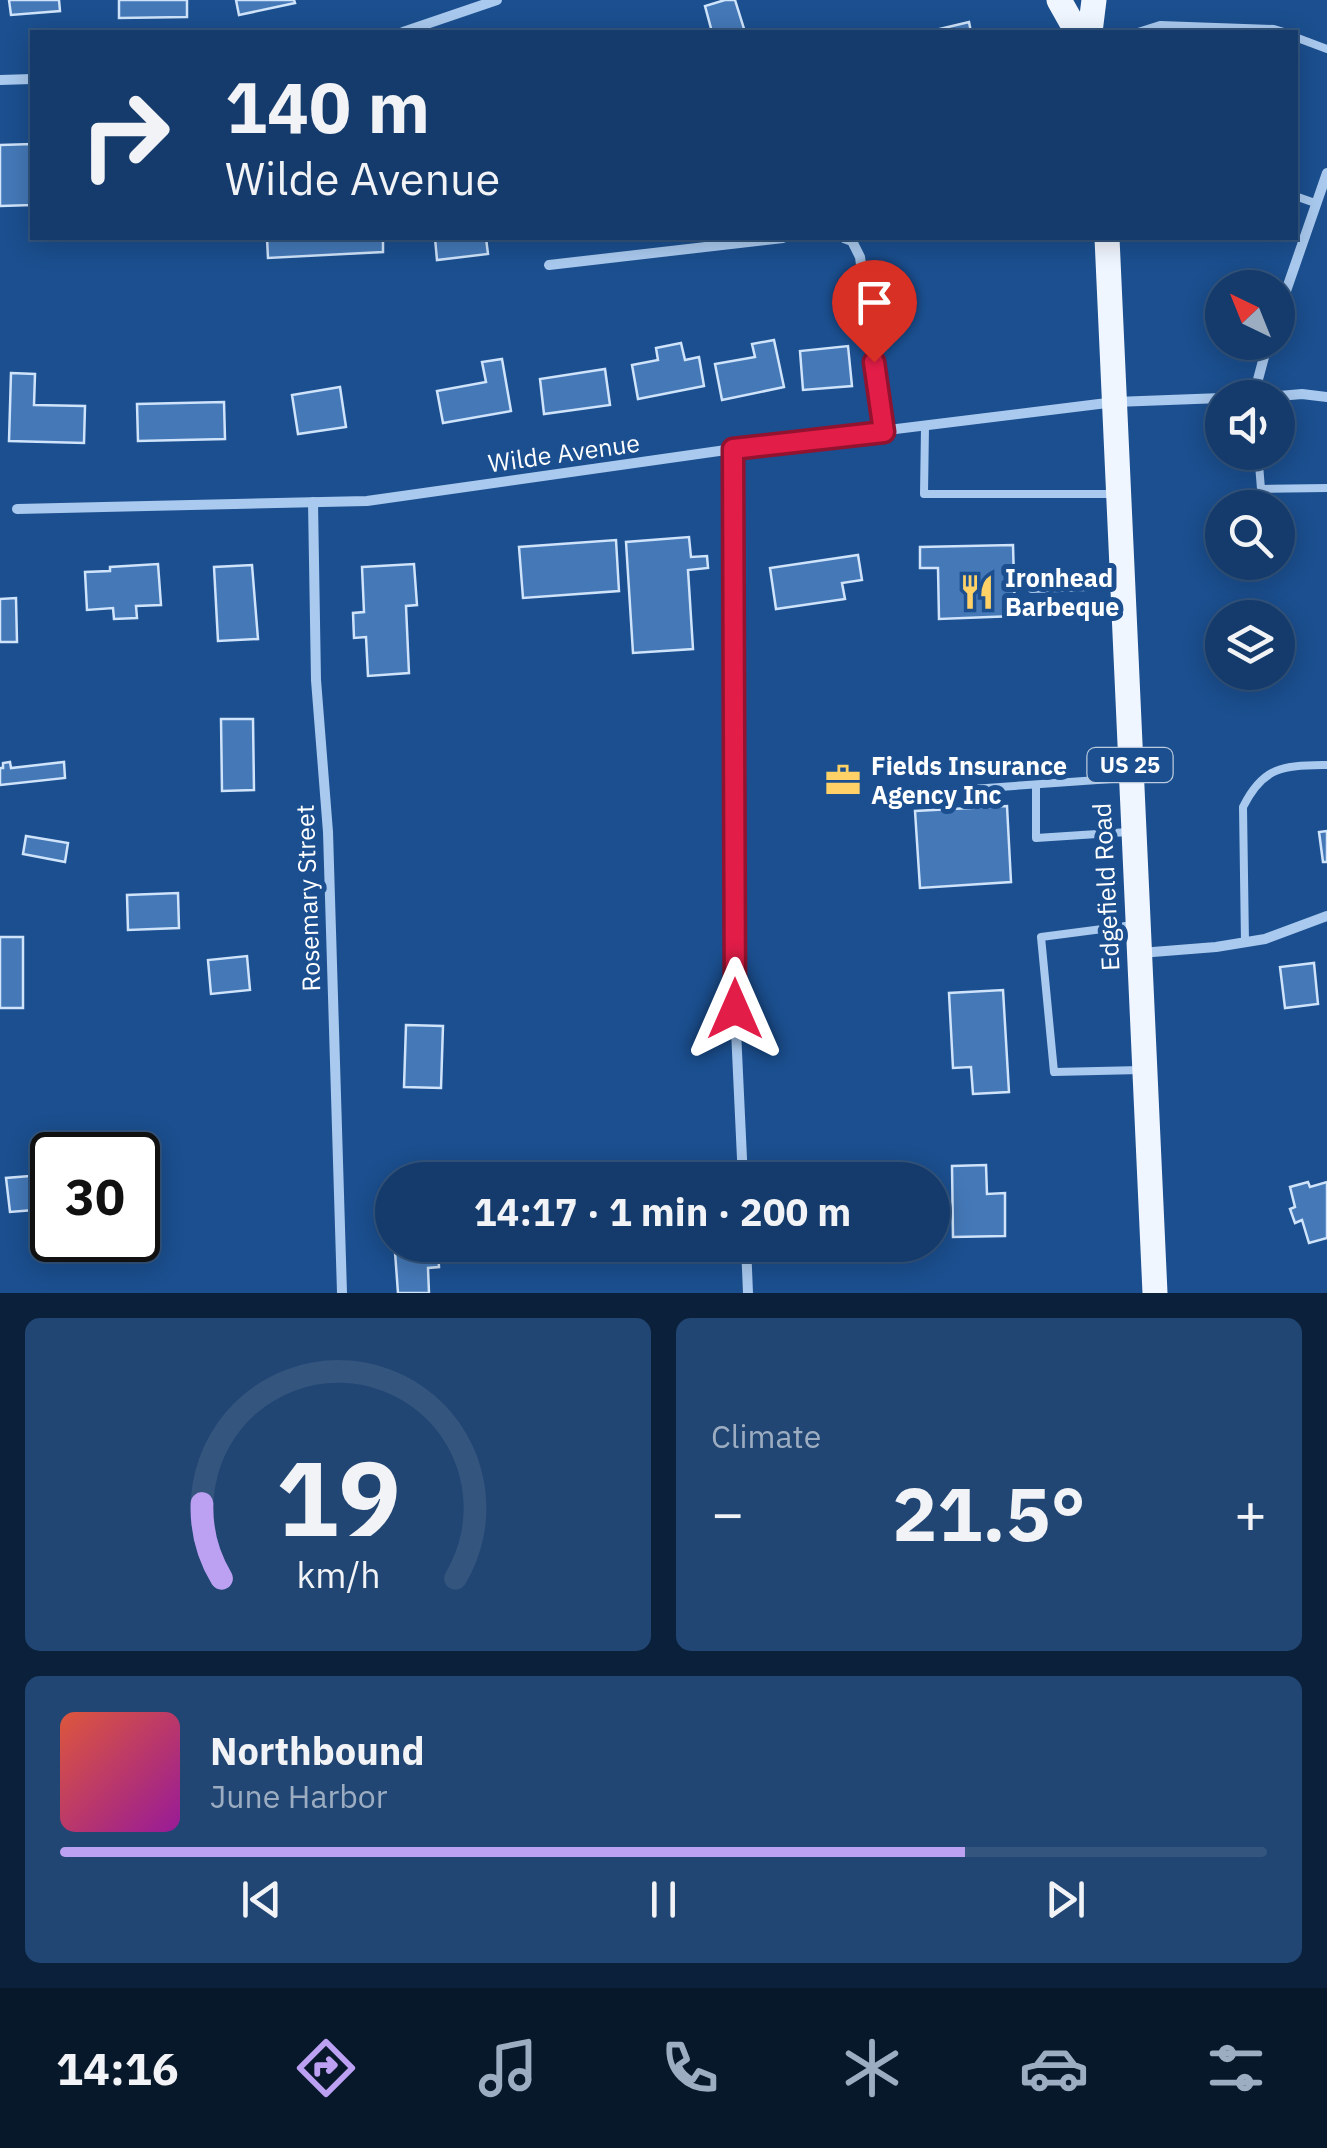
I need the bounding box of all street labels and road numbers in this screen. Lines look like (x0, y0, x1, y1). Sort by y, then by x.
street label: Wilde Avenue (486, 426, 642, 479)
road number: US 25 (1088, 748, 1172, 782)
street label: Edgefield Road (1085, 802, 1126, 972)
street label: Rosemary Street (288, 804, 327, 992)

